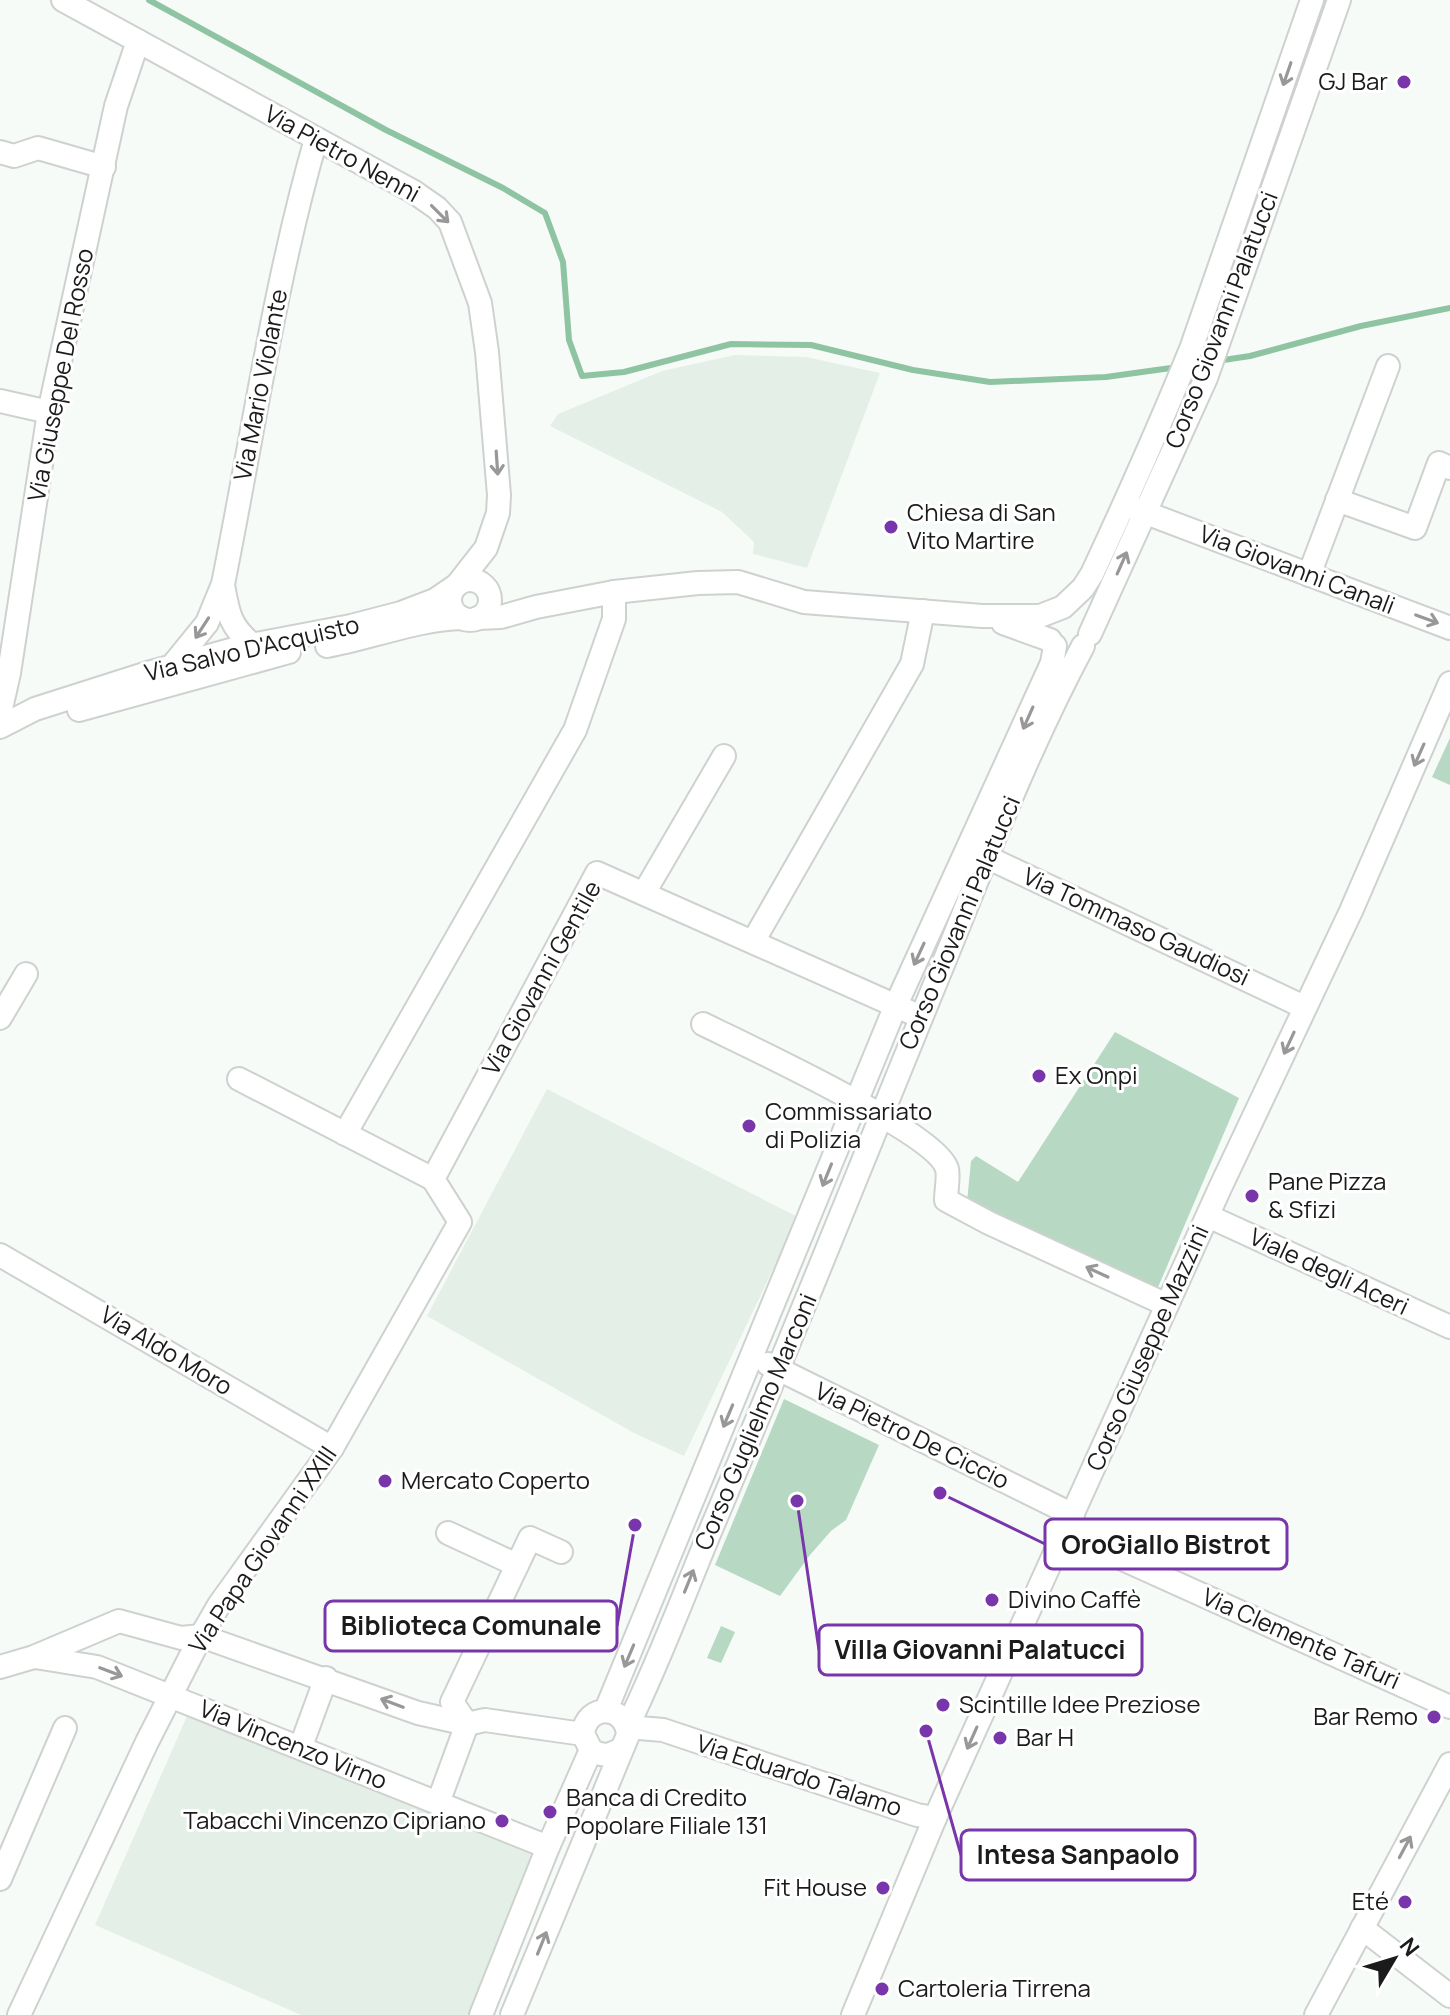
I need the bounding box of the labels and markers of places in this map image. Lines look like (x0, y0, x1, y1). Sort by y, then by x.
place label: GJ Bar (1318, 64, 1388, 97)
marker: GJ Bar (1395, 73, 1413, 91)
place label: Chiesa di San Vito Martire (907, 495, 1056, 556)
marker: Chiesa di San Vito Martire (882, 518, 900, 536)
place label: Ex Onpi (1055, 1058, 1138, 1091)
marker: Ex Onpi (1030, 1067, 1048, 1085)
place label: Commissariato di Polizia (765, 1094, 932, 1155)
marker: Commissariato di Polizia (740, 1117, 758, 1135)
place label: Pane Pizza & Sfizi (1268, 1164, 1386, 1225)
marker: Pane Pizza & Sfizi (1243, 1187, 1261, 1205)
place label: Mercato Coperto (401, 1463, 590, 1496)
marker: Mercato Coperto (376, 1472, 394, 1490)
callout: OroGiallo Bistrot (1045, 1519, 1287, 1569)
place label: Divino Caffè (1008, 1582, 1141, 1615)
marker: Divino Caffè (983, 1591, 1001, 1609)
callout: Biblioteca Comunale (325, 1601, 617, 1651)
callout: Villa Giovanni Palatucci (819, 1625, 1142, 1675)
place label: Scintille Idee Preziose (959, 1687, 1200, 1720)
marker: Scintille Idee Preziose (934, 1696, 952, 1714)
place label: Bar Remo (1313, 1699, 1418, 1732)
marker: Bar Remo (1425, 1708, 1443, 1726)
place label: Bar H (1016, 1720, 1074, 1753)
marker: Bar H (991, 1729, 1009, 1747)
place label: Banca di Credito Popolare Filiale 131 (566, 1780, 768, 1841)
place label: Tabacchi Vincenzo Cipriano (183, 1803, 486, 1836)
marker: Banca di Credito Popolare Filiale 131 (541, 1803, 559, 1821)
marker: Tabacchi Vincenzo Cipriano (493, 1812, 511, 1830)
callout: Intesa Sanpaolo (961, 1830, 1195, 1880)
place label: Fit House (763, 1870, 867, 1903)
marker: Fit House (874, 1879, 892, 1897)
place label: Eté (1352, 1884, 1389, 1917)
marker: Eté (1396, 1893, 1414, 1911)
place label: Cartoleria Tirrena (898, 1971, 1091, 2004)
marker: Cartoleria Tirrena (873, 1980, 891, 1998)

